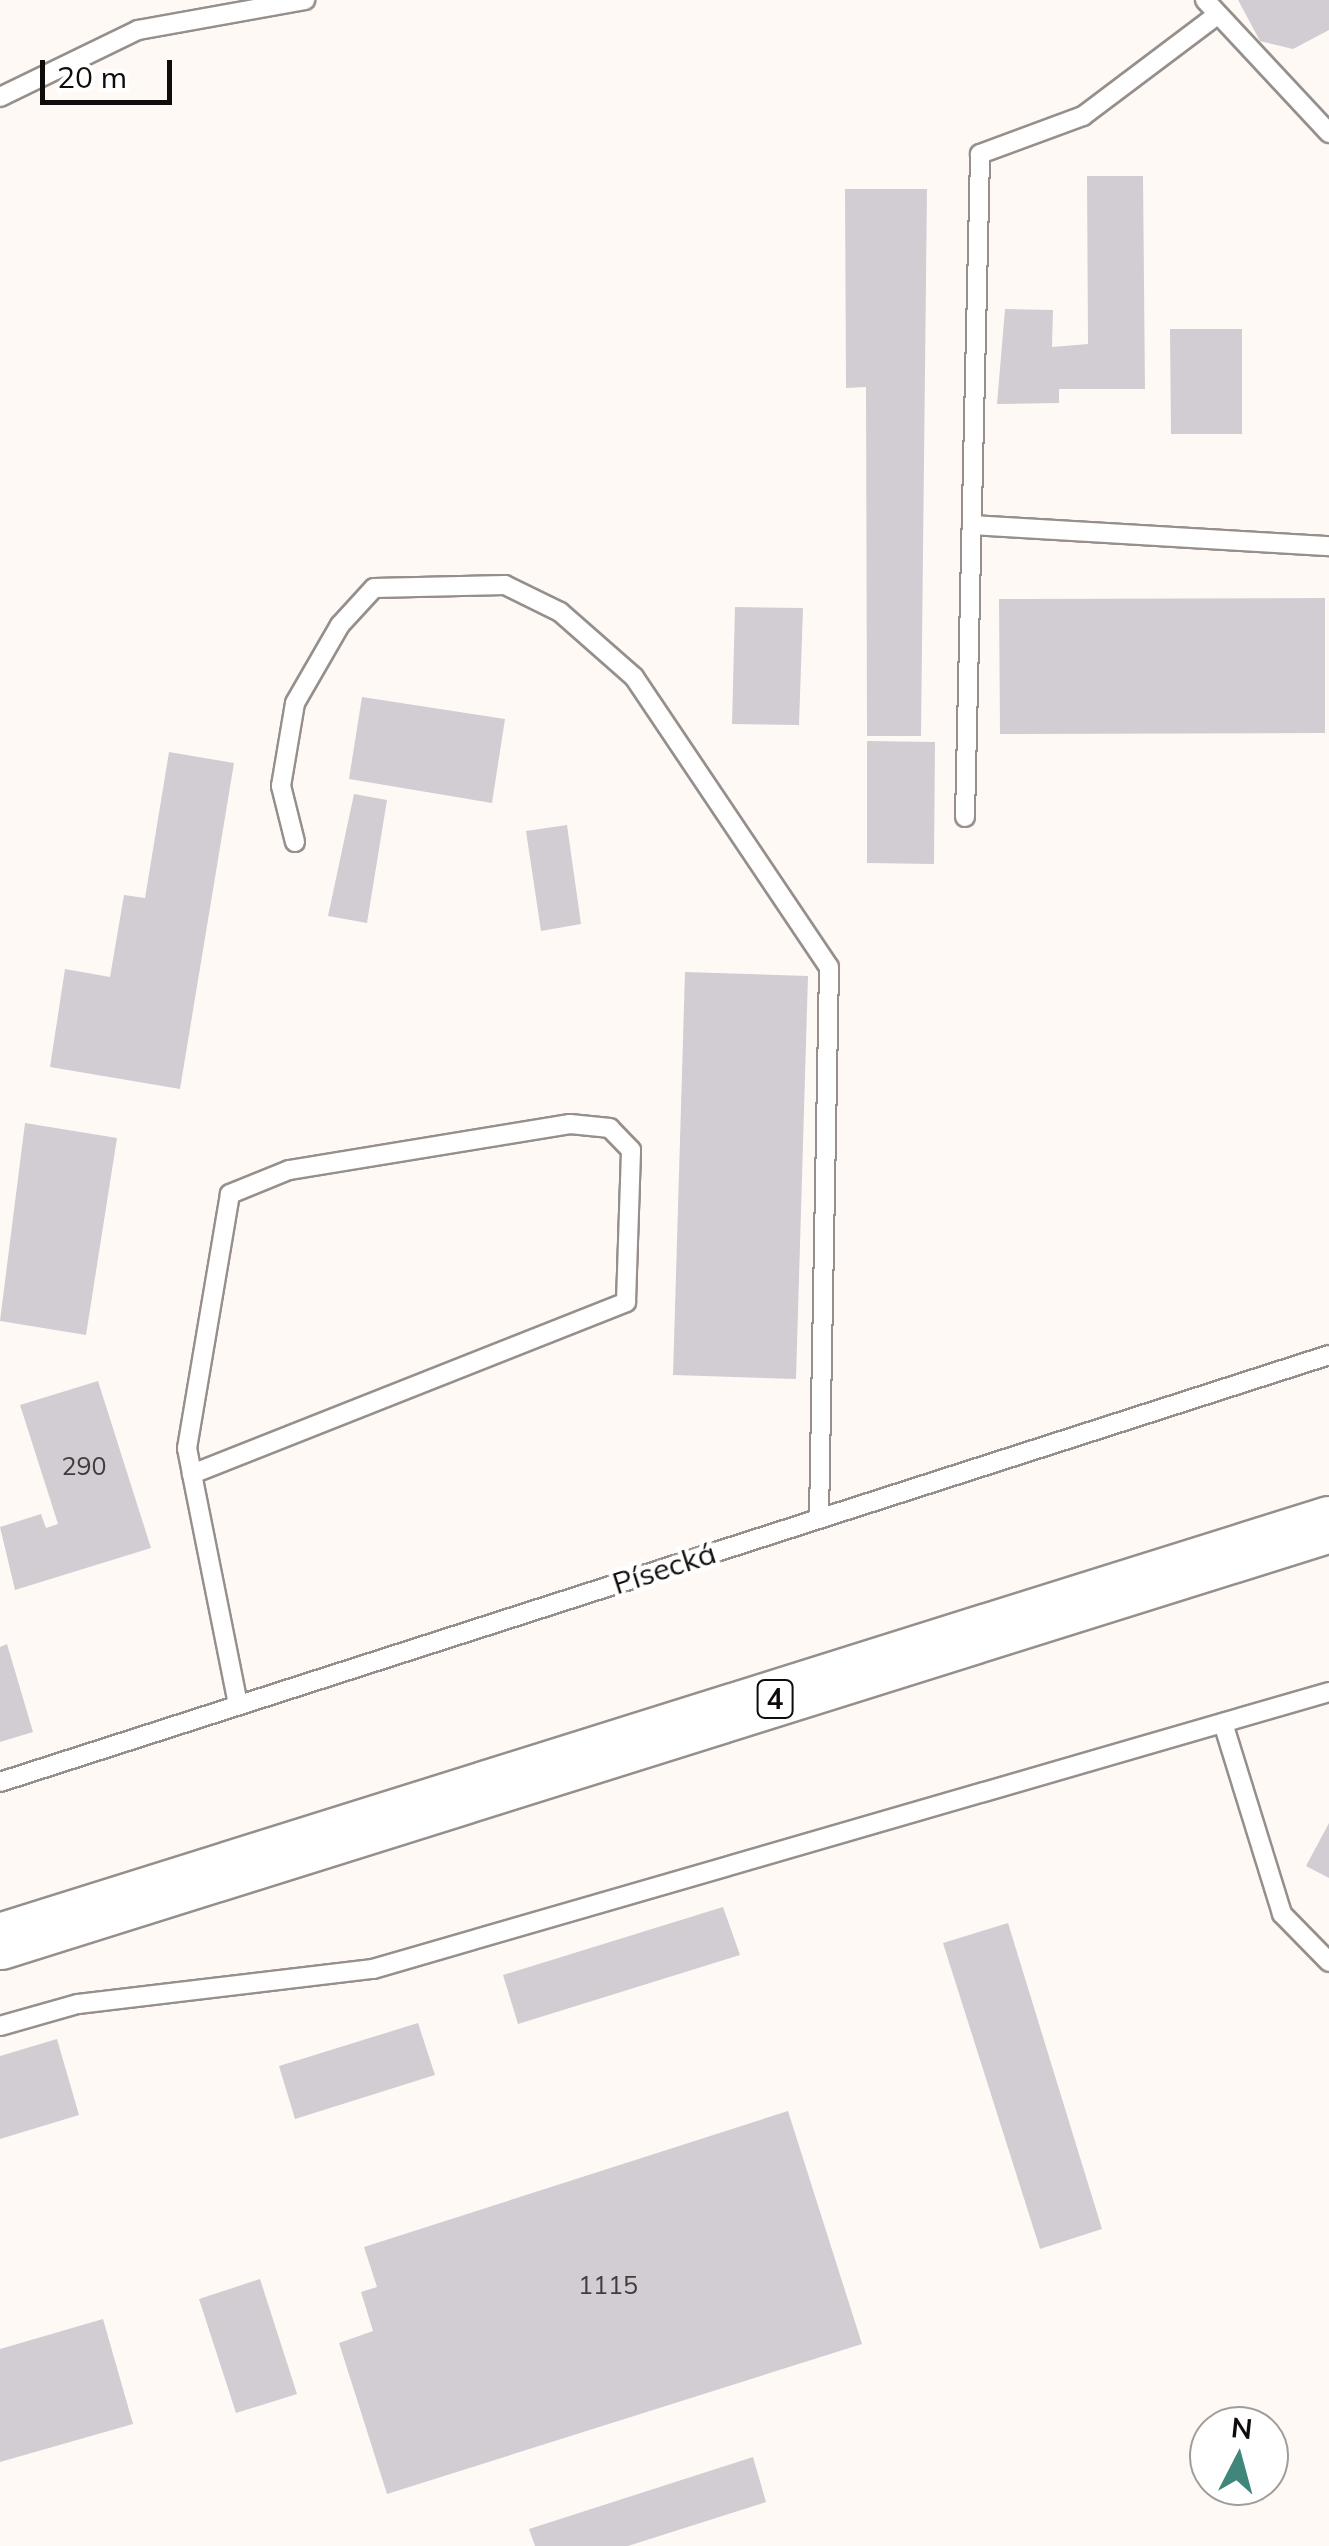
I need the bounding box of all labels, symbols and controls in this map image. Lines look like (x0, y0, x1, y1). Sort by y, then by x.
scale bar (45, 40, 178, 102)
text: 20 m (57, 58, 127, 96)
house number: 290 (62, 1451, 106, 1481)
street label: Písecká (608, 1534, 720, 1602)
road number: 4 (755, 1676, 795, 1722)
house number: 1115 (578, 2270, 638, 2300)
north arrow (1189, 2406, 1289, 2506)
text: N (1230, 2409, 1254, 2446)

